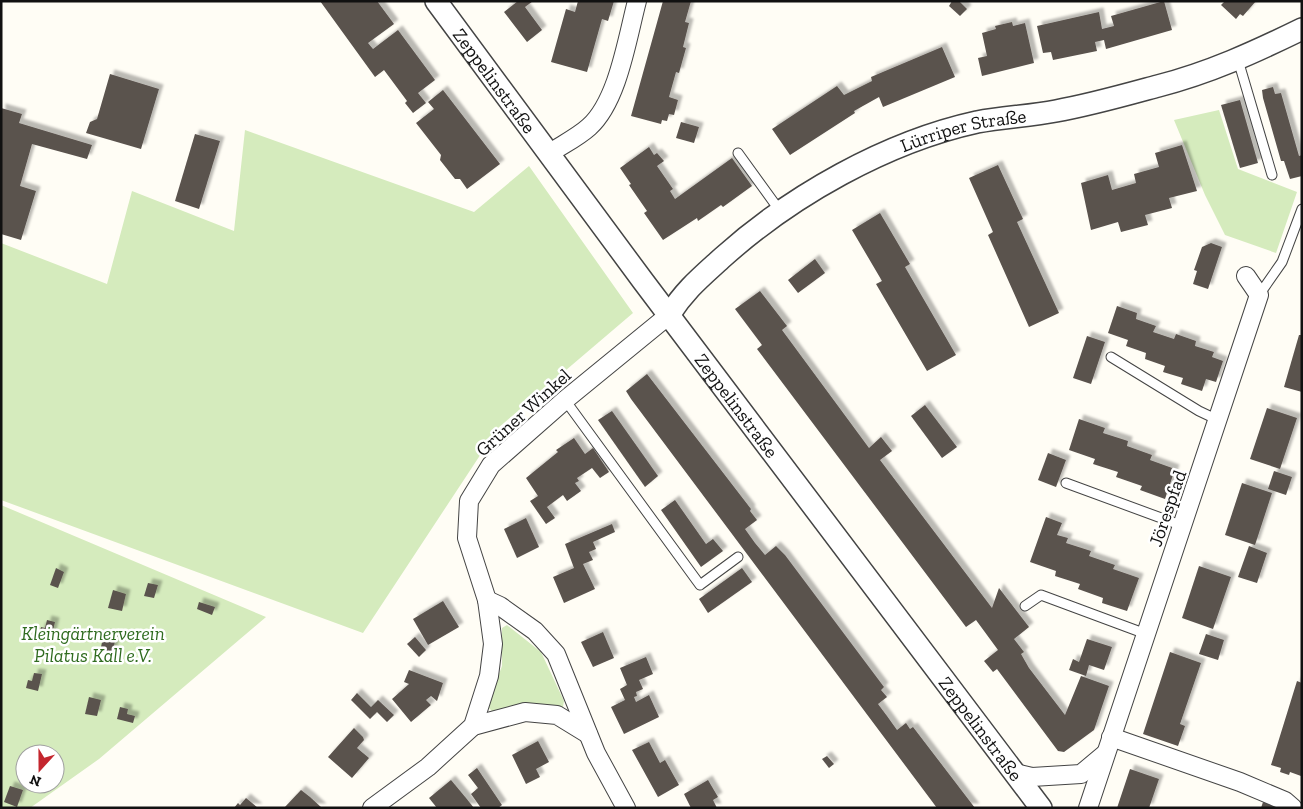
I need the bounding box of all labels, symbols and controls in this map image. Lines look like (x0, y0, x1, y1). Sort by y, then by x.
street label: Zeppelinstraße (448, 24, 541, 138)
street label: Lürriper Straße (897, 104, 1028, 157)
street label: Zeppelinstraße (690, 349, 783, 462)
street label: Grüner Winkel (471, 364, 576, 461)
street label: Jörespfad (1144, 466, 1191, 549)
park label: Kleingärtnerverein Pilatus Kall e.V. (21, 622, 165, 667)
street label: Zeppelinstraße (934, 672, 1027, 786)
north arrow (15, 744, 65, 794)
text: N (27, 771, 44, 791)

